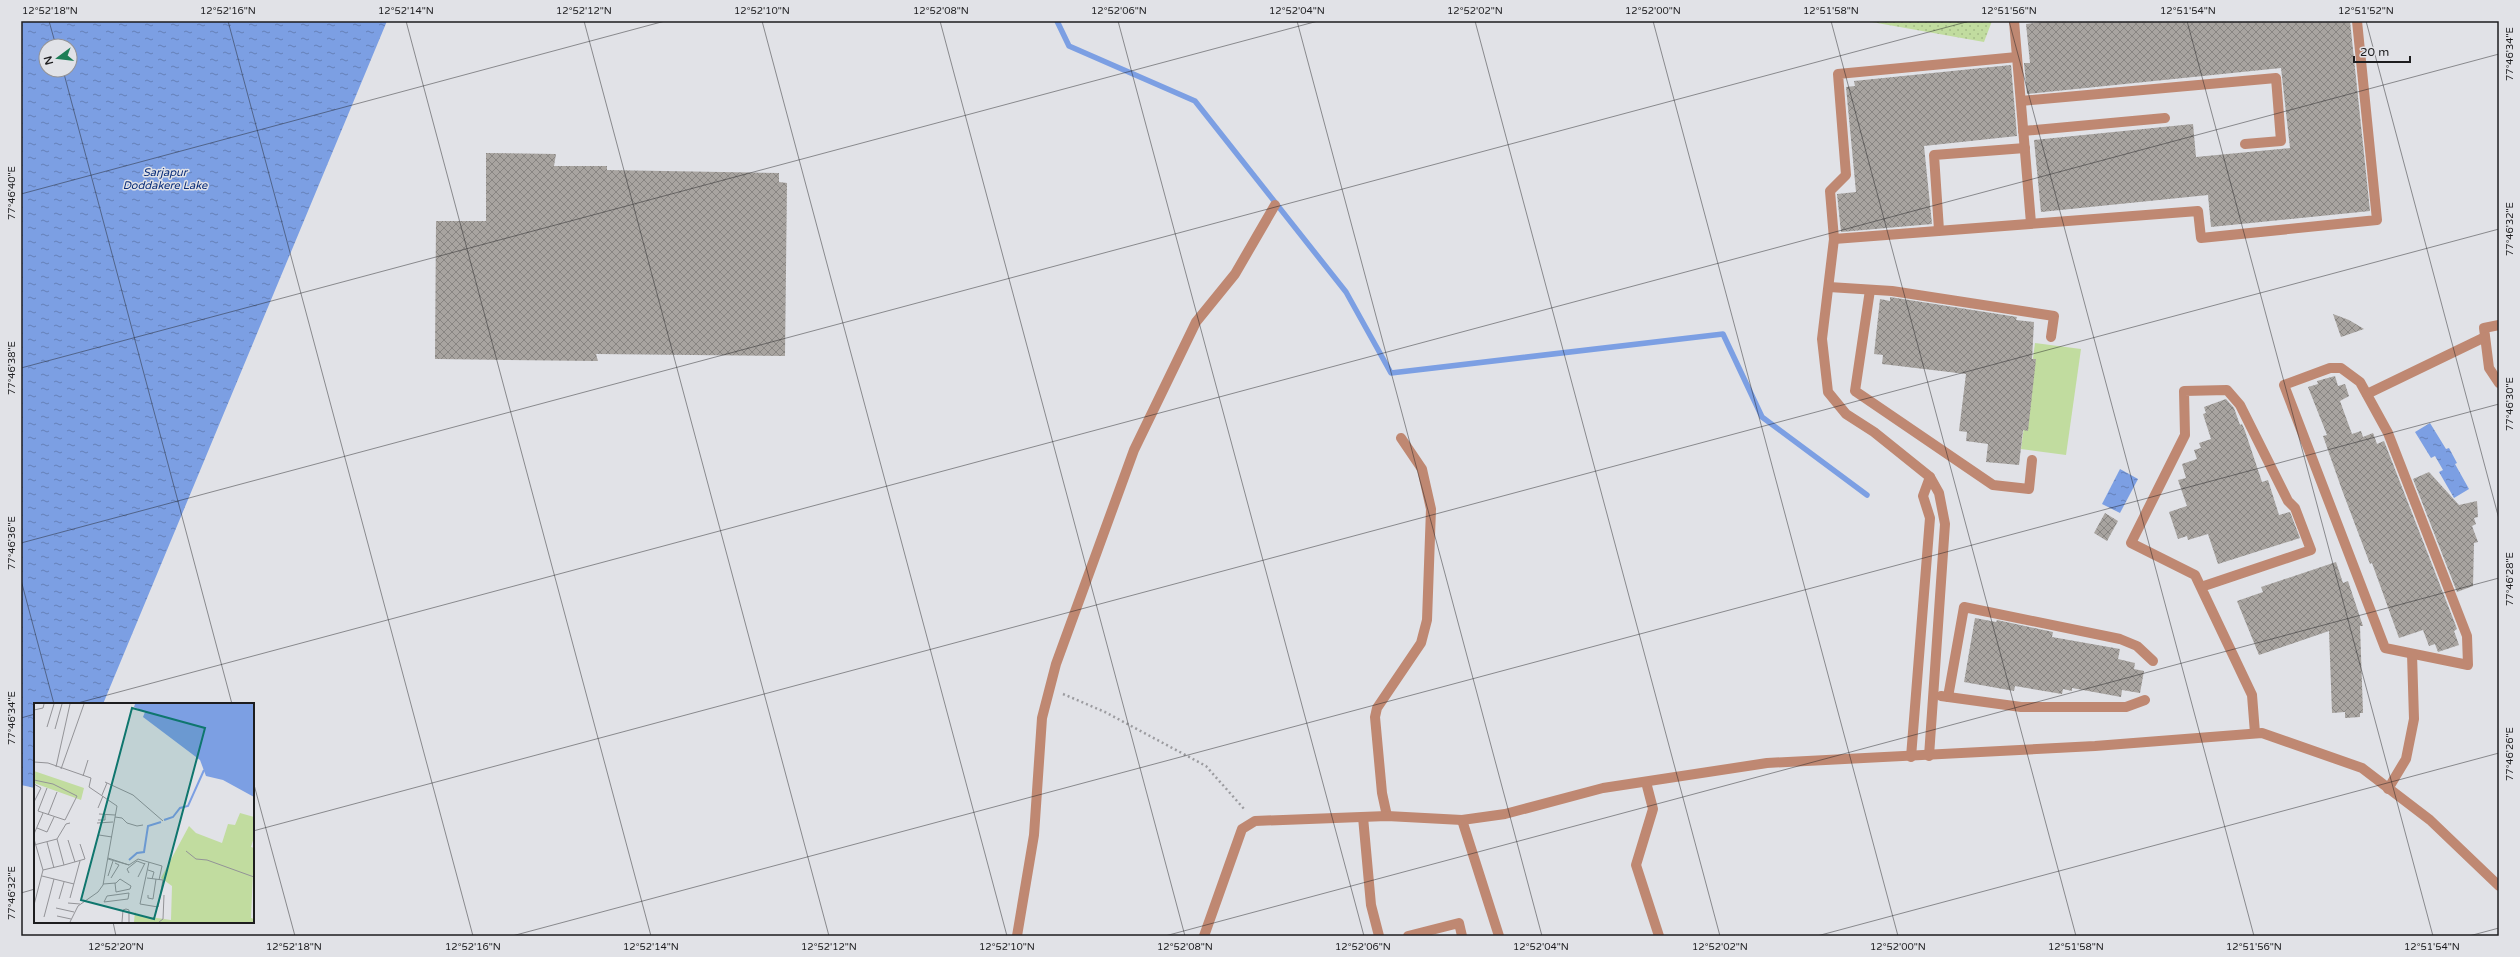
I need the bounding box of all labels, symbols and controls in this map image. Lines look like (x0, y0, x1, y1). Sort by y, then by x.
text: 12°52'18"N (22, 5, 78, 17)
text: 12°52'16"N (200, 5, 256, 17)
text: 12°52'14"N (378, 5, 434, 17)
text: 12°52'12"N (556, 5, 612, 17)
text: 12°52'10"N (734, 5, 790, 17)
text: 12°52'08"N (913, 5, 969, 17)
text: 12°52'06"N (1091, 5, 1147, 17)
text: 12°52'04"N (1269, 5, 1325, 17)
text: 12°52'02"N (1447, 5, 1503, 17)
text: 12°52'00"N (1625, 5, 1681, 17)
text: 12°51'58"N (1803, 5, 1859, 17)
text: 12°51'56"N (1981, 5, 2037, 17)
text: 12°51'54"N (2160, 5, 2216, 17)
text: 12°51'52"N (2338, 5, 2394, 17)
text: 77°46'34"E (2504, 27, 2516, 81)
north arrow (38, 38, 78, 78)
scale bar (2354, 38, 2410, 64)
text: 20 m (2360, 45, 2389, 59)
text: N (41, 55, 56, 66)
text: 77°46'40"E (6, 166, 18, 220)
water label: Sarjapur Doddakere Lake (123, 166, 208, 192)
text: 77°46'32"E (2504, 202, 2516, 256)
text: 77°46'38"E (6, 341, 18, 395)
text: 77°46'30"E (2504, 377, 2516, 431)
text: 77°46'36"E (6, 516, 18, 570)
text: 77°46'28"E (2504, 552, 2516, 606)
text: 77°46'34"E (6, 691, 18, 745)
inset map (34, 703, 254, 923)
text: 77°46'26"E (2504, 727, 2516, 781)
text: 77°46'32"E (6, 866, 18, 920)
text: 12°52'20"N (88, 941, 144, 953)
text: 12°52'18"N (266, 941, 322, 953)
text: 12°52'16"N (445, 941, 501, 953)
text: 12°52'14"N (623, 941, 679, 953)
text: 12°52'12"N (801, 941, 857, 953)
text: 12°52'10"N (979, 941, 1035, 953)
text: 12°52'08"N (1157, 941, 1213, 953)
text: 12°52'06"N (1335, 941, 1391, 953)
text: 12°52'04"N (1513, 941, 1569, 953)
text: 12°52'02"N (1692, 941, 1748, 953)
text: 12°52'00"N (1870, 941, 1926, 953)
text: 12°51'58"N (2048, 941, 2104, 953)
text: 12°51'56"N (2226, 941, 2282, 953)
text: 12°51'54"N (2404, 941, 2460, 953)

